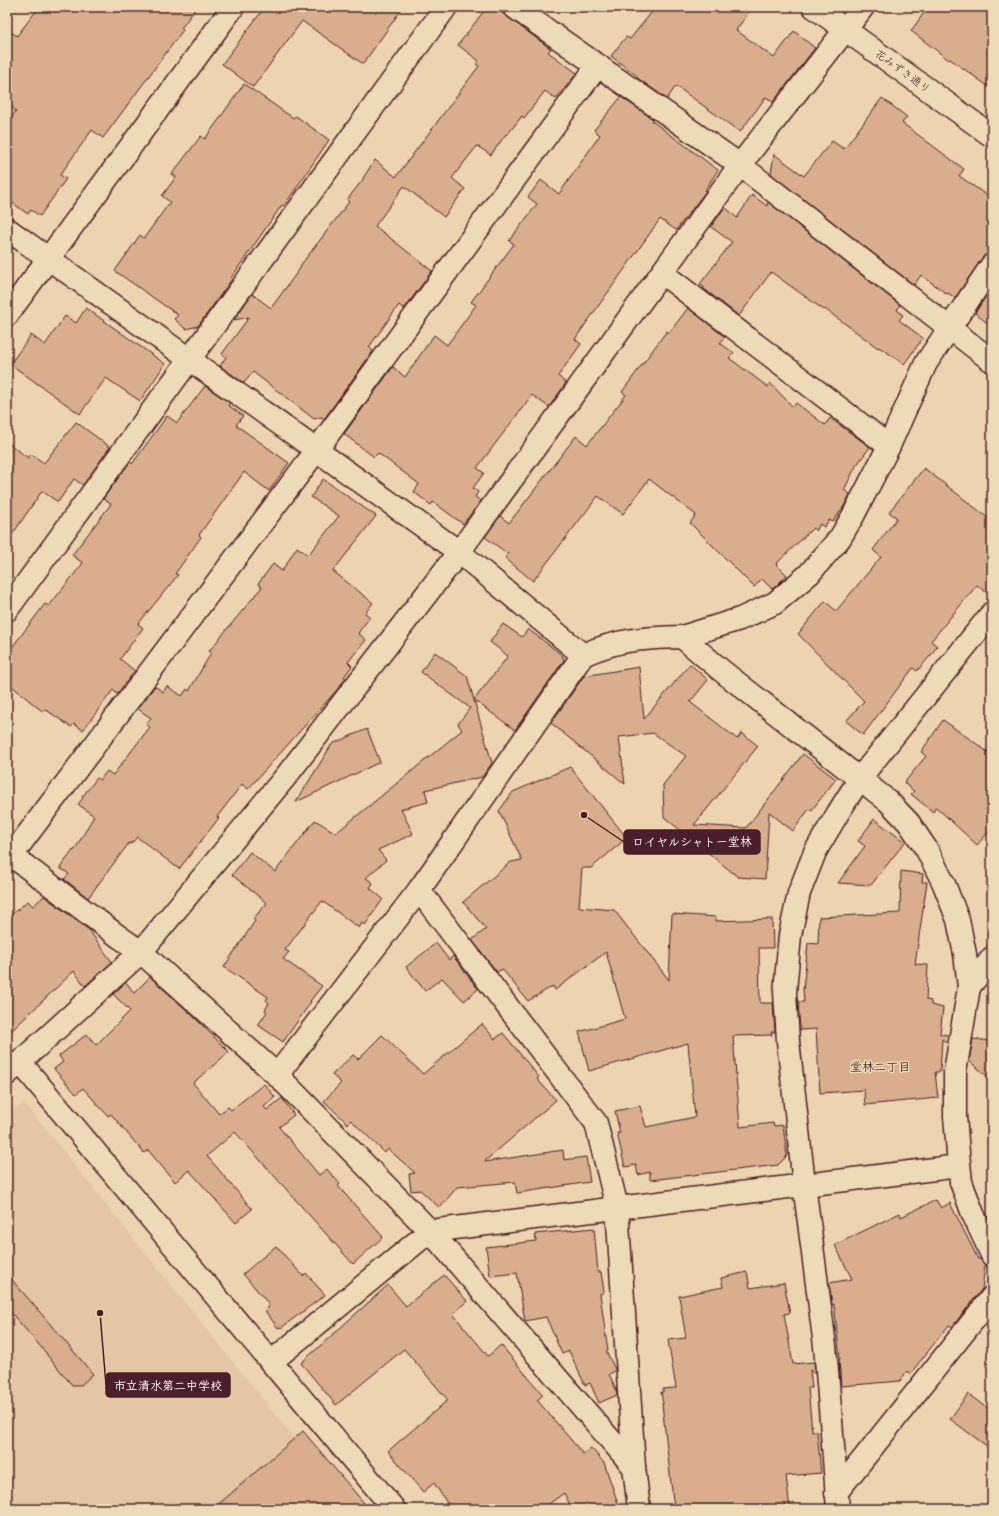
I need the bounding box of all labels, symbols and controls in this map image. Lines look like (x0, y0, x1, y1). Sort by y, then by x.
street label: 花みずき通り (872, 46, 934, 96)
callout: ロイヤルシャトー堂林 (624, 830, 760, 854)
text: ロイヤルシャトー堂林 (632, 834, 752, 849)
district label: 堂林二丁目 (850, 1059, 910, 1074)
callout: 市立清水第二中学校 (106, 1373, 230, 1397)
text: 市立清水第二中学校 (114, 1378, 222, 1393)

